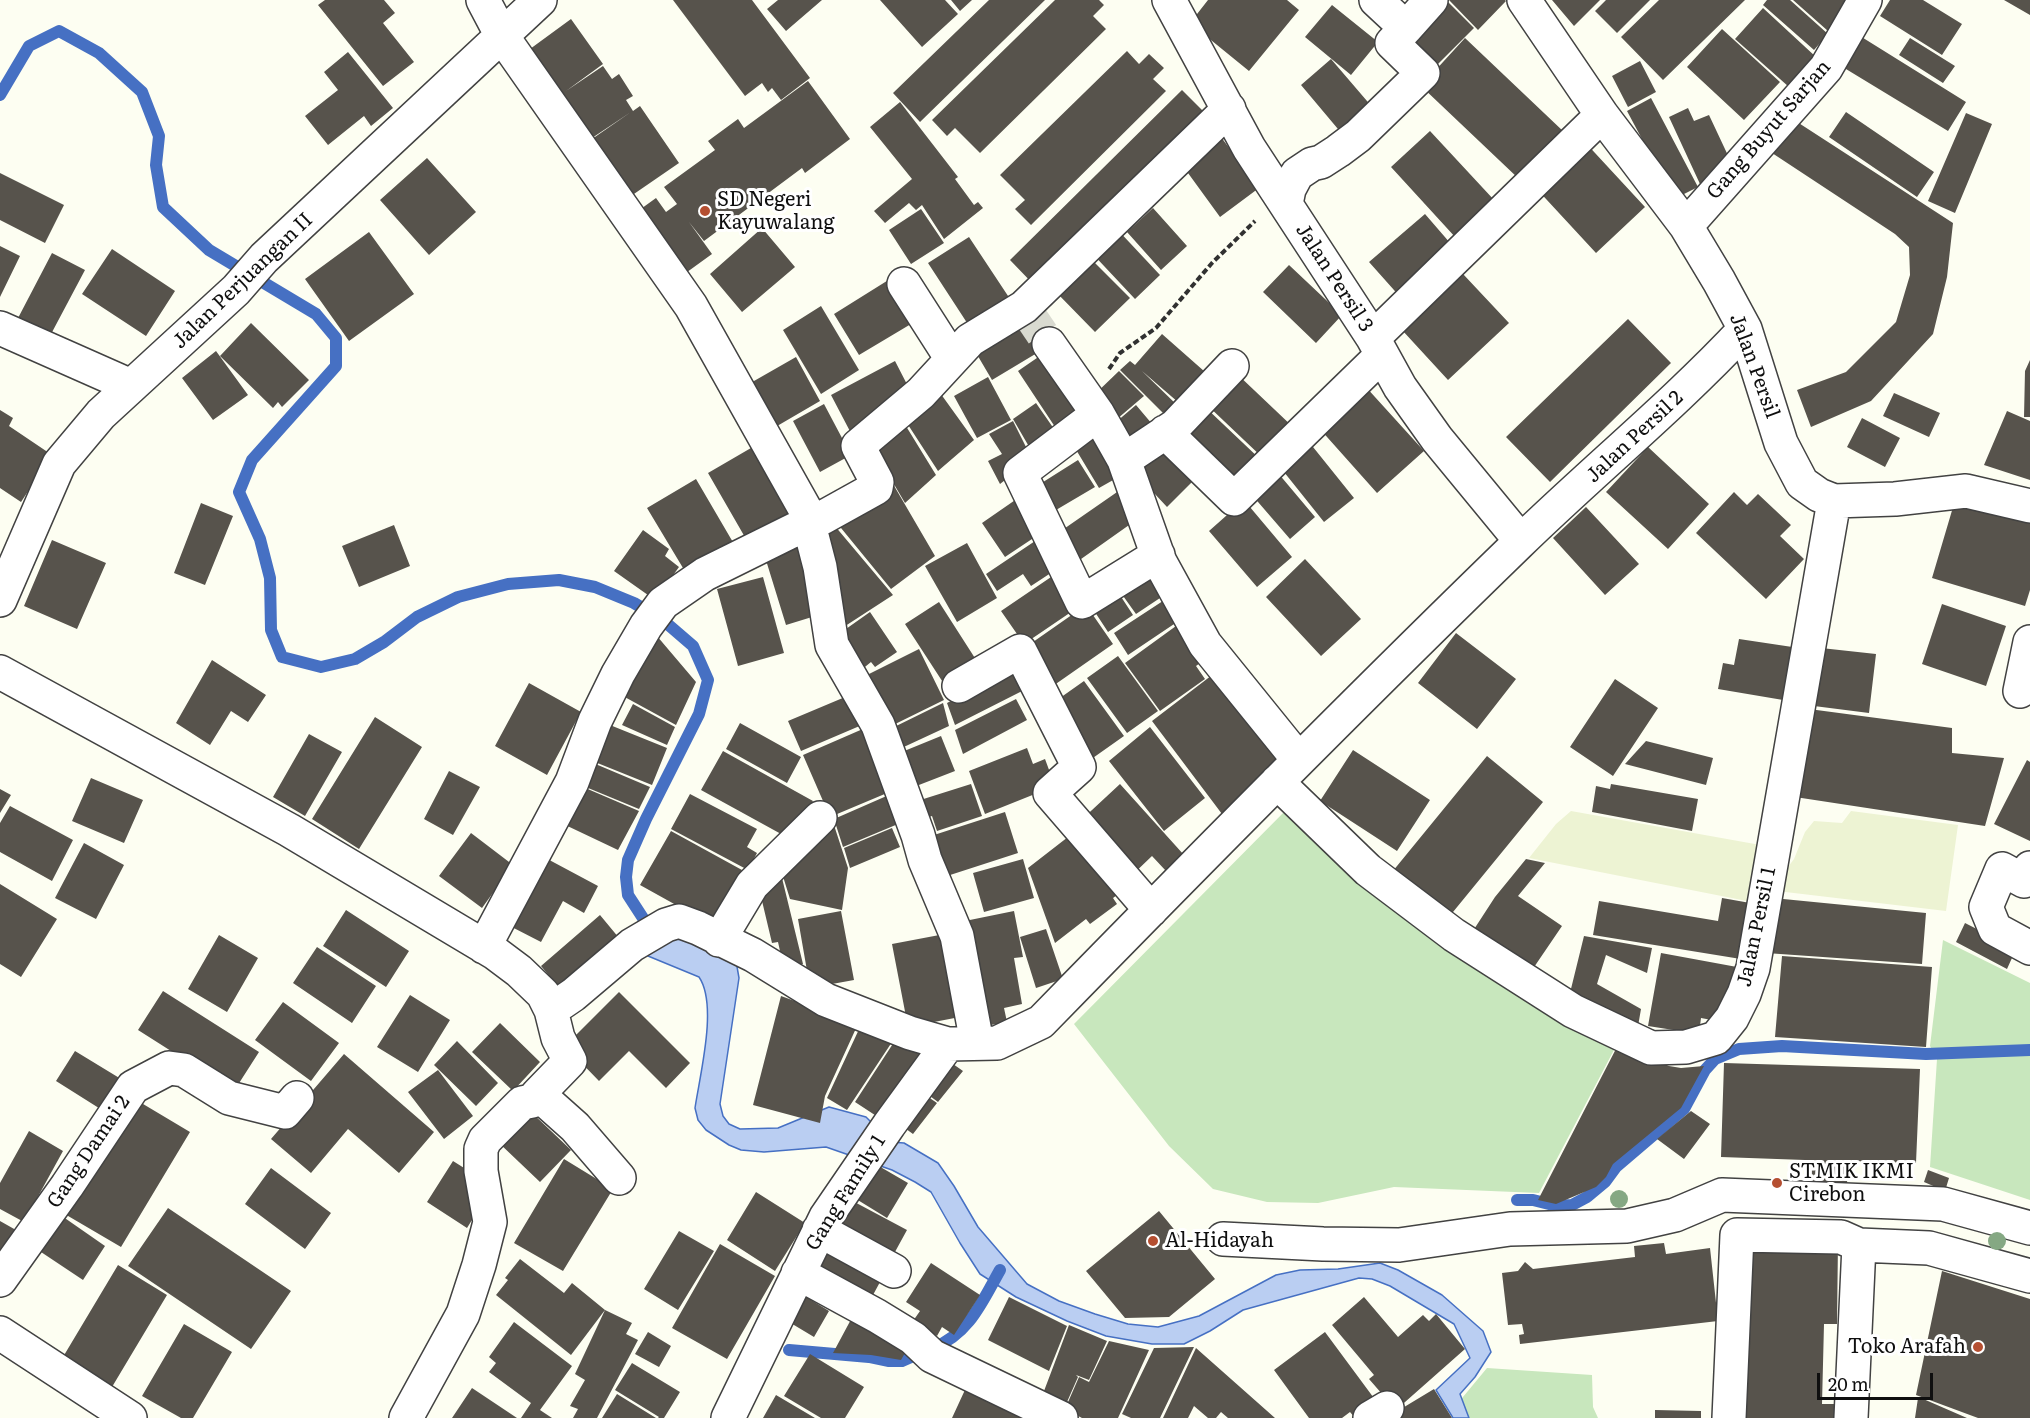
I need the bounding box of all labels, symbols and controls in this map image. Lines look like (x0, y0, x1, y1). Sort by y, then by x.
street label: Gang Buyut Sarjan (1702, 56, 1836, 204)
place label: SD Negeri Kayuwalang (717, 188, 835, 235)
marker: SD Negeri Kayuwalang (698, 204, 712, 218)
street label: Jalan Perjuangan II (168, 208, 318, 354)
street label: Jalan Persil 3 (1290, 219, 1378, 337)
street label: Jalan Persil (1724, 310, 1784, 422)
street label: Jalan Persil 2 (1582, 386, 1688, 488)
street label: Jalan Persil 1 (1733, 865, 1781, 989)
street label: Gang Damai 2 (42, 1091, 136, 1213)
street label: Gang Family 1 (801, 1131, 891, 1255)
place label: STMIK IKMI Cirebon (1789, 1160, 1914, 1207)
marker: STMIK IKMI Cirebon (1770, 1176, 1784, 1190)
place label: Al-Hidayah (1165, 1229, 1274, 1253)
marker: Al-Hidayah (1146, 1234, 1160, 1248)
place label: Toko Arafah (1847, 1335, 1966, 1359)
marker: Toko Arafah (1971, 1340, 1985, 1354)
scale bar (1820, 1361, 1936, 1399)
text: 20 m (1828, 1370, 1869, 1397)

